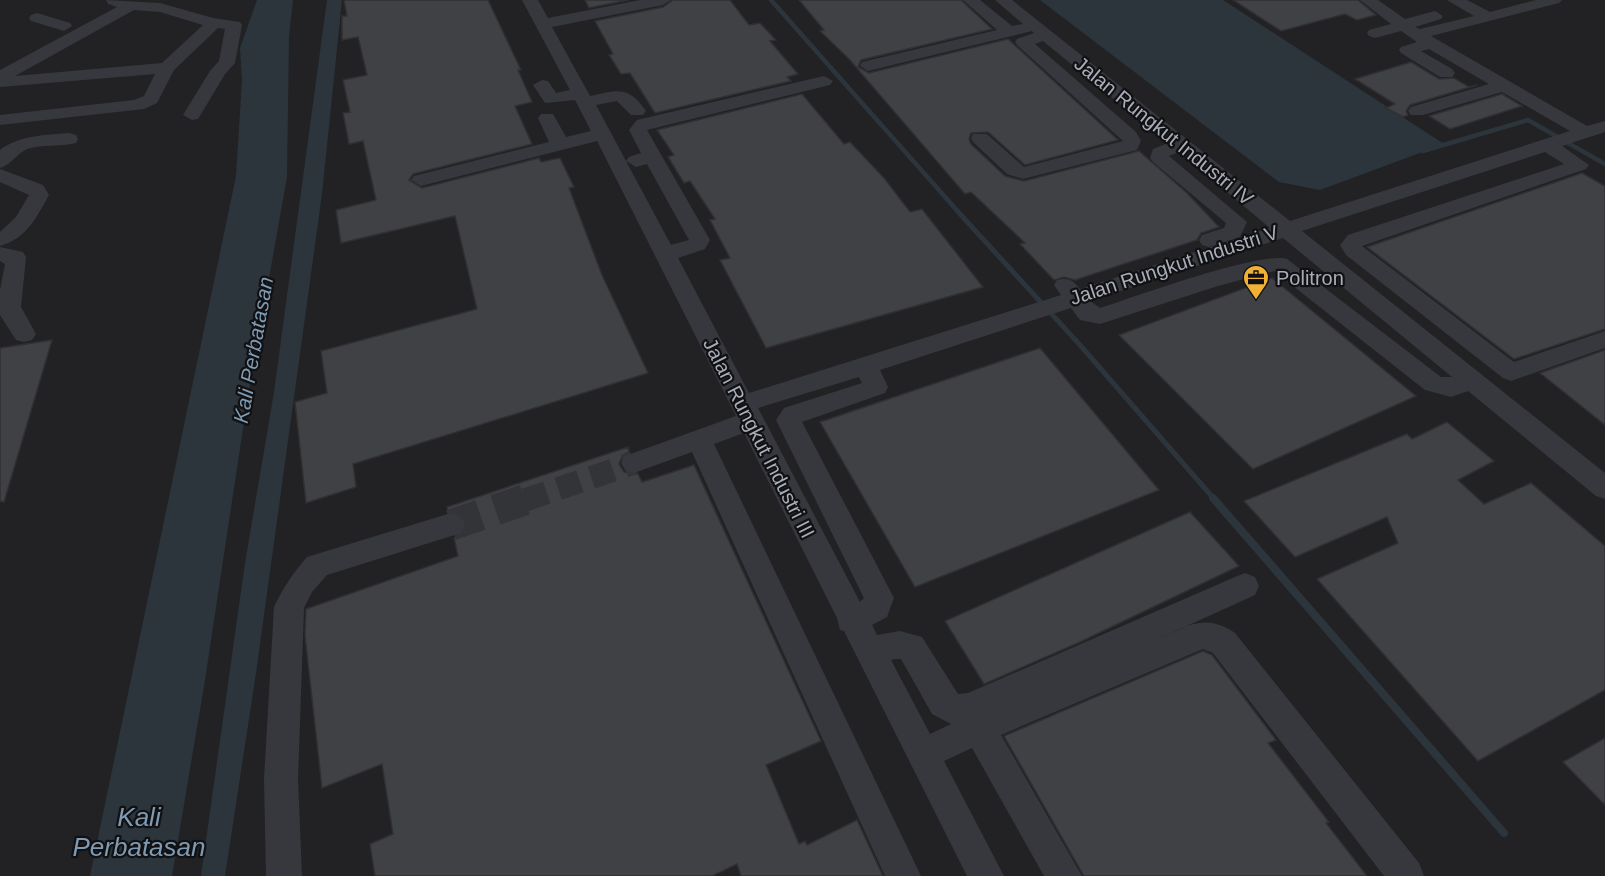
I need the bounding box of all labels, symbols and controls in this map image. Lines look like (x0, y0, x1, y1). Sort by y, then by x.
street label: Jalan Rungkut Industri IV (1070, 52, 1258, 210)
street label: Jalan Rungkut Industri V (1067, 221, 1282, 309)
office icon: Politron (1241, 263, 1271, 301)
place label: Politron (1276, 267, 1344, 289)
water label: Kali Perbatasan (229, 275, 277, 425)
street label: Jalan Rungkut Industri III (699, 334, 819, 542)
water label: Kali Perbatasan (73, 802, 205, 862)

